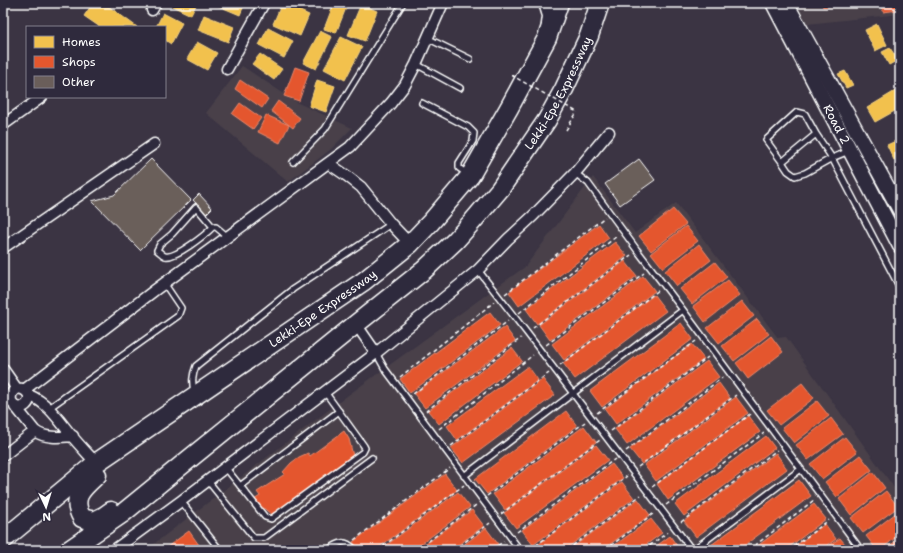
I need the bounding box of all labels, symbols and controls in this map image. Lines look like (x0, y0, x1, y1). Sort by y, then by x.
legend (26, 26, 166, 98)
text: Homes (62, 34, 101, 50)
street label: Lekki-Epe Expressway (521, 34, 596, 153)
text: Shops (62, 54, 96, 70)
text: Other (62, 74, 96, 90)
street label: Road 2 (819, 102, 853, 147)
street label: Lekki-Epe Expressway (266, 266, 380, 351)
north arrow (26, 487, 66, 527)
text: N (42, 509, 52, 524)

